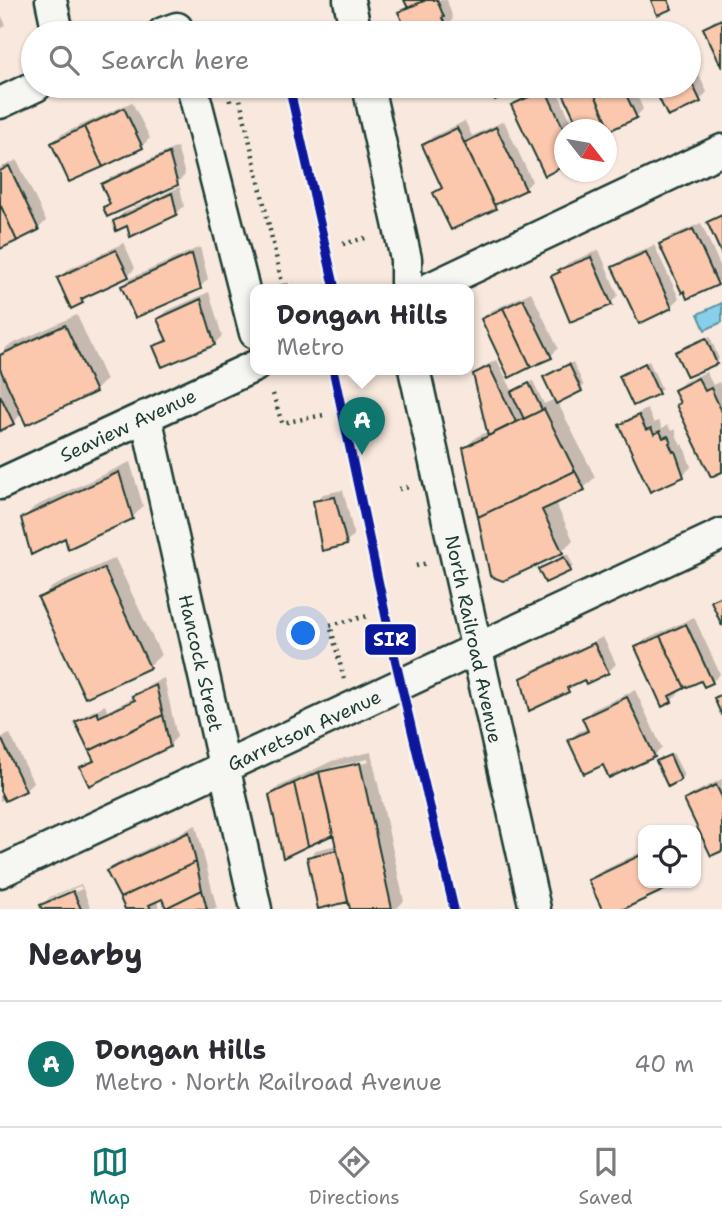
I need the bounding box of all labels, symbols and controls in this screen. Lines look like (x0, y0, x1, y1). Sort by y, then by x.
search box (21, 21, 701, 98)
icon: search (45, 41, 83, 79)
text: Search here (101, 42, 250, 77)
north arrow (554, 119, 617, 182)
popup (250, 284, 474, 375)
text: Dongan Hills (276, 297, 448, 332)
text: Metro (276, 332, 344, 362)
street label: Seaview Avenue (56, 383, 200, 468)
pin: A (339, 397, 385, 455)
street label: North Railroad Avenue (439, 533, 508, 745)
street label: Hancock Street (173, 592, 228, 734)
your location (286, 616, 320, 650)
line badge: SIR (364, 623, 417, 656)
text: SIR (373, 627, 409, 652)
street label: Garretson Avenue (223, 684, 385, 777)
map controls (638, 825, 701, 888)
button: locate (638, 825, 701, 888)
text: Nearby (28, 934, 143, 975)
text: Dongan Hills (95, 1032, 266, 1067)
text: A (42, 1049, 60, 1079)
text: 40 m (634, 1049, 694, 1079)
text: Metro · North Railroad Avenue (95, 1067, 442, 1097)
tab: Map (89, 1143, 130, 1210)
tab: Directions (309, 1143, 400, 1210)
tab: Saved (579, 1143, 633, 1210)

